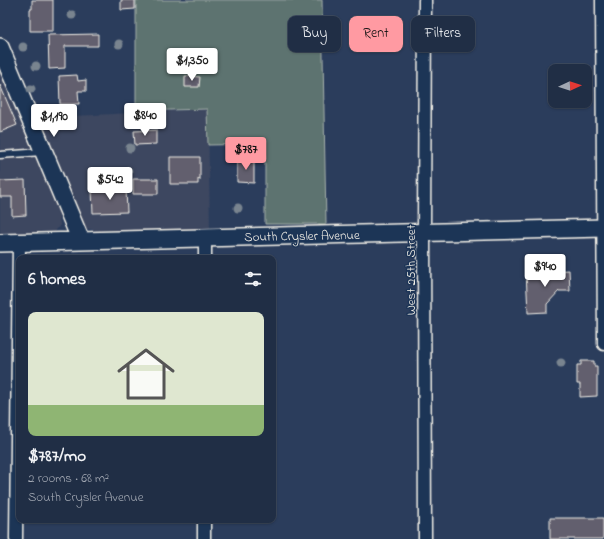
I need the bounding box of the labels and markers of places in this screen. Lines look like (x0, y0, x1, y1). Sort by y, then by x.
pin: $1,350 (159, 48, 225, 82)
pin: $840 (121, 103, 169, 137)
pin: $1,190 (21, 104, 87, 138)
pin: $787 (222, 137, 270, 171)
pin: $542 (86, 167, 134, 201)
pin: $940 (521, 254, 569, 288)

